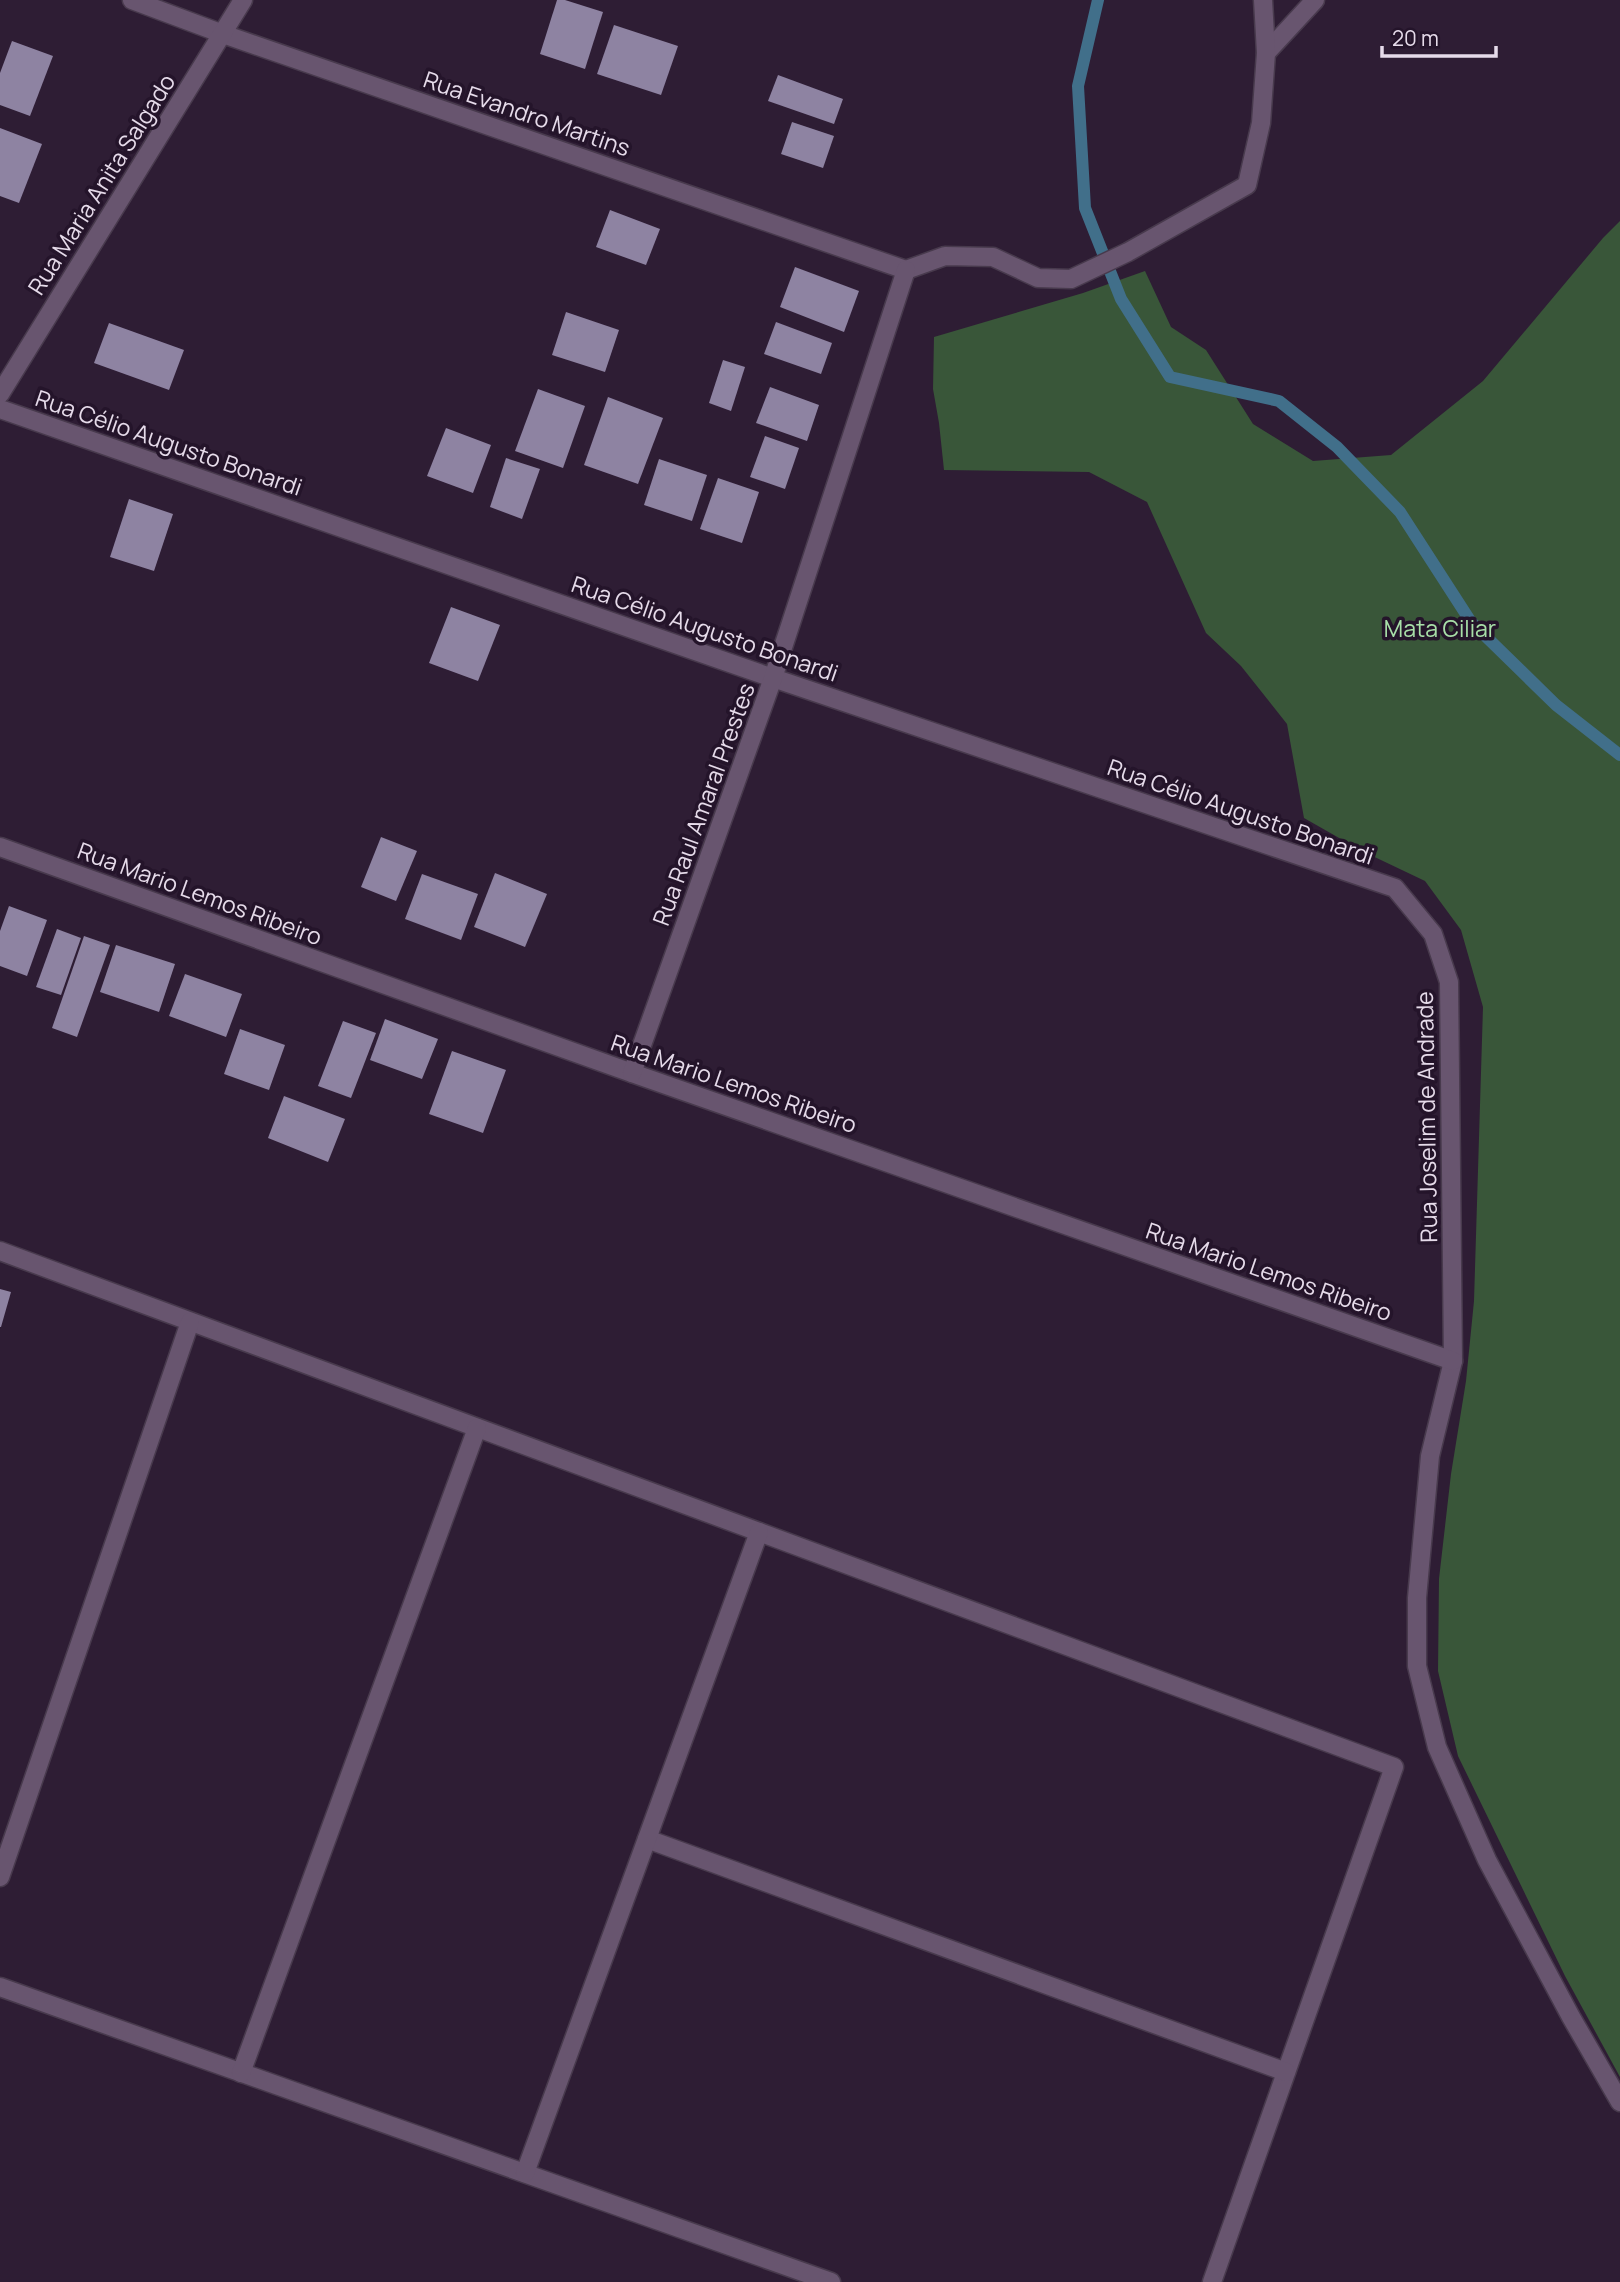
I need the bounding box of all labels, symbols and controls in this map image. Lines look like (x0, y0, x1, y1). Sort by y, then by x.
scale bar (1382, 14, 1496, 58)
text: 20 m (1392, 24, 1439, 52)
street label: Rua Evandro Martins (419, 63, 635, 163)
street label: Rua Maria Anita Salgado (20, 67, 182, 301)
street label: Rua Célio Augusto Bonardi (31, 381, 307, 503)
street label: Rua Célio Augusto Bonardi (567, 567, 843, 689)
park label: Mata Ciliar (1384, 612, 1496, 644)
street label: Rua Raul Amaral Prestes (644, 678, 762, 930)
street label: Rua Célio Augusto Bonardi (1103, 750, 1379, 872)
street label: Rua Mario Lemos Ribeiro (73, 834, 327, 952)
street label: Rua Joselim de Andrade (1408, 991, 1444, 1243)
street label: Rua Mario Lemos Ribeiro (607, 1026, 861, 1140)
street label: Rua Mario Lemos Ribeiro (1142, 1214, 1396, 1328)

